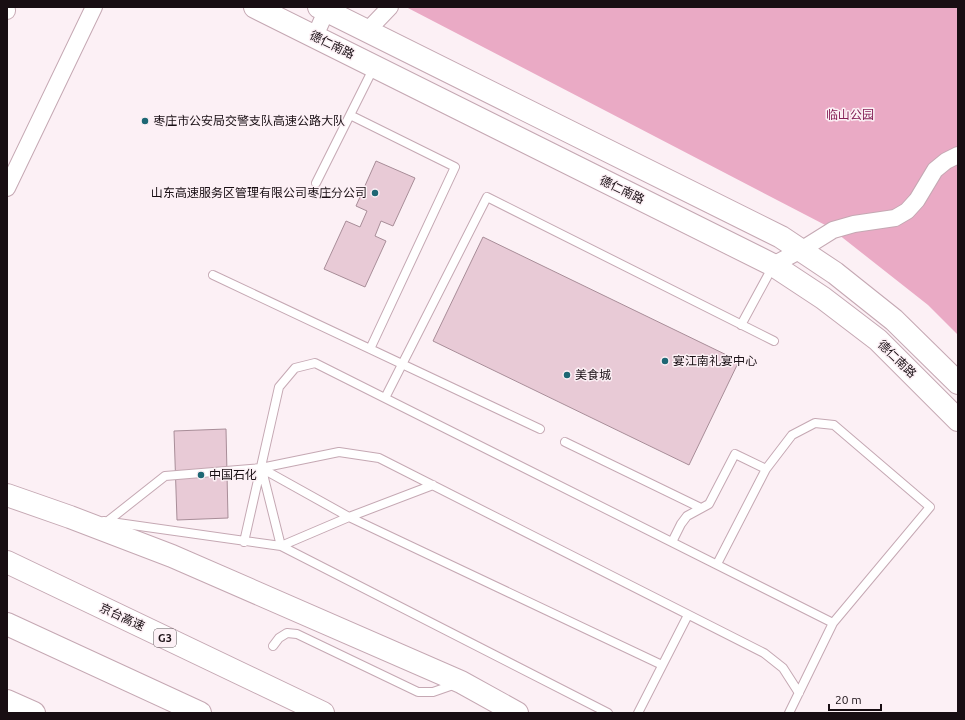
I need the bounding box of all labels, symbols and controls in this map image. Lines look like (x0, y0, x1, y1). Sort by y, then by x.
street label: 德仁南路 (308, 28, 357, 61)
park label: 临山公园 (826, 108, 874, 121)
place label: 枣庄市公安局交警支队高速公路大队 (153, 114, 345, 127)
marker: 枣庄市公安局交警支队高速公路大队 (140, 116, 150, 126)
street label: 德仁南路 (598, 173, 647, 206)
place label: 山东高速服务区管理有限公司枣庄分公司 (151, 186, 367, 199)
marker: 山东高速服务区管理有限公司枣庄分公司 (370, 188, 380, 198)
street label: 德仁南路 (876, 337, 919, 380)
place label: 宴江南礼宴中心 (673, 354, 757, 367)
marker: 宴江南礼宴中心 (660, 356, 670, 366)
place label: 美食城 (575, 368, 611, 381)
marker: 美食城 (562, 370, 572, 380)
place label: 中国石化 (209, 468, 257, 481)
marker: 中国石化 (196, 470, 206, 480)
street label: 京台高速 (98, 601, 147, 633)
road number: G3 (154, 629, 176, 647)
scale bar (829, 686, 881, 712)
text: 20 m (835, 693, 862, 706)

